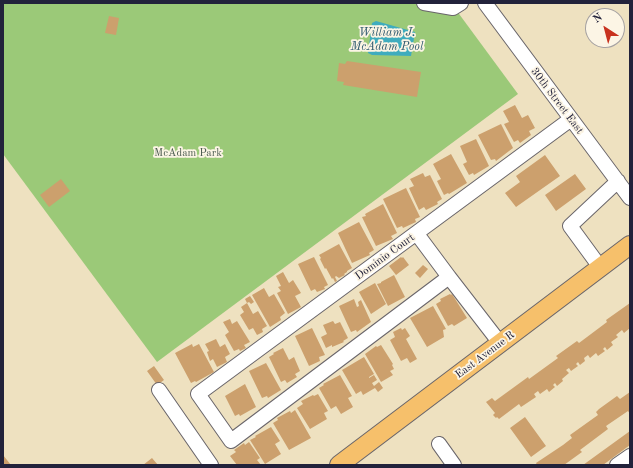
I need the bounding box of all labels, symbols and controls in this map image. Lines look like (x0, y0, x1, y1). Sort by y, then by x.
north arrow (585, 8, 625, 48)
text: N (592, 12, 605, 26)
water label: William J. McAdam Pool (351, 26, 423, 54)
street label: 30th Street East (528, 65, 586, 137)
park label: McAdam Park (154, 146, 222, 160)
street label: Dominio Court (353, 231, 417, 283)
street label: East Avenue R (453, 328, 517, 382)

